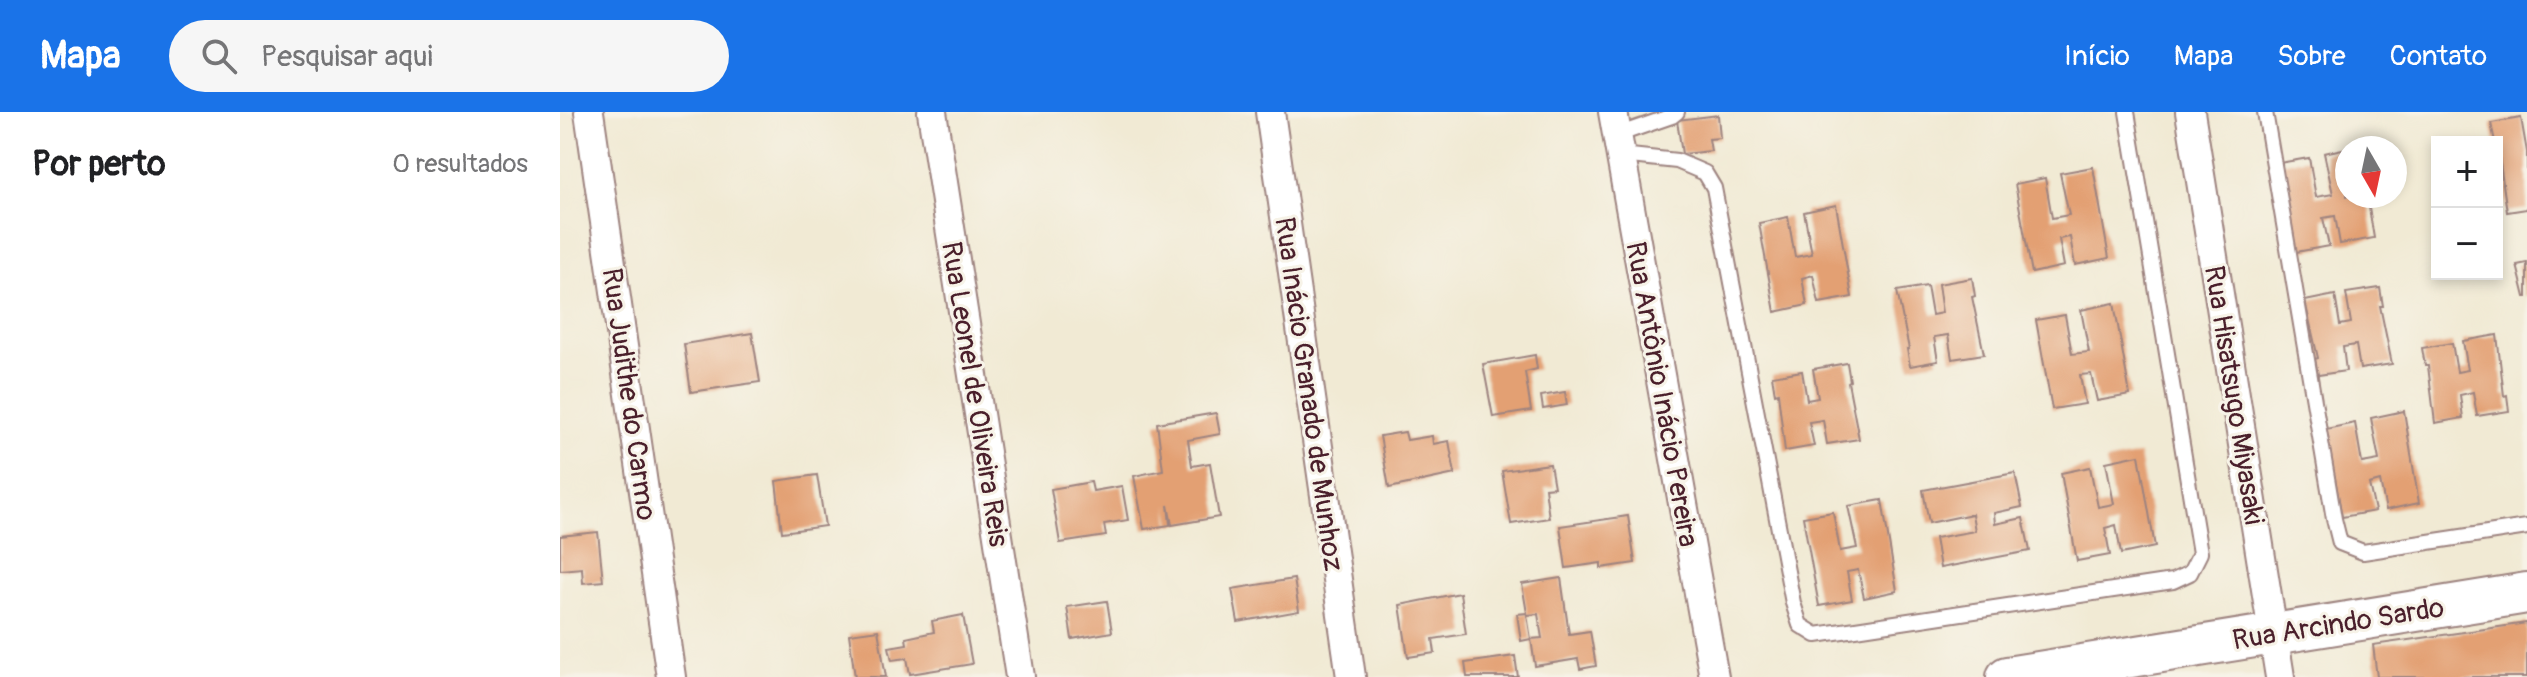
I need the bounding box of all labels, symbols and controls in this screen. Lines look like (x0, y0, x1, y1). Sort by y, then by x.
search box (169, 20, 729, 92)
text: Mapa (40, 32, 121, 80)
icon: search (197, 34, 241, 78)
text: Pesquisar aqui (261, 38, 433, 75)
text: Início (2064, 39, 2130, 74)
text: Mapa (2174, 39, 2233, 74)
text: Sobre (2277, 39, 2346, 74)
text: Contato (2390, 39, 2487, 74)
north arrow (2335, 136, 2407, 208)
map controls (2431, 136, 2503, 280)
button: + (2431, 136, 2503, 208)
text: Por perto (32, 143, 165, 186)
text: 0 resultados (392, 148, 528, 180)
button: − (2431, 208, 2503, 280)
street label: Rua Inácio Granado de Munhoz (1266, 215, 1351, 573)
street label: Rua Leonel de Oliveira Reis (933, 239, 1016, 550)
street label: Rua Antônio Inácio Pereira (1617, 239, 1706, 550)
street label: Rua Hisatsugo Miyasaki (2196, 263, 2271, 527)
street label: Rua Judithe do Carmo (593, 266, 664, 523)
street label: Rua Arcindo Sardo (2230, 590, 2446, 658)

